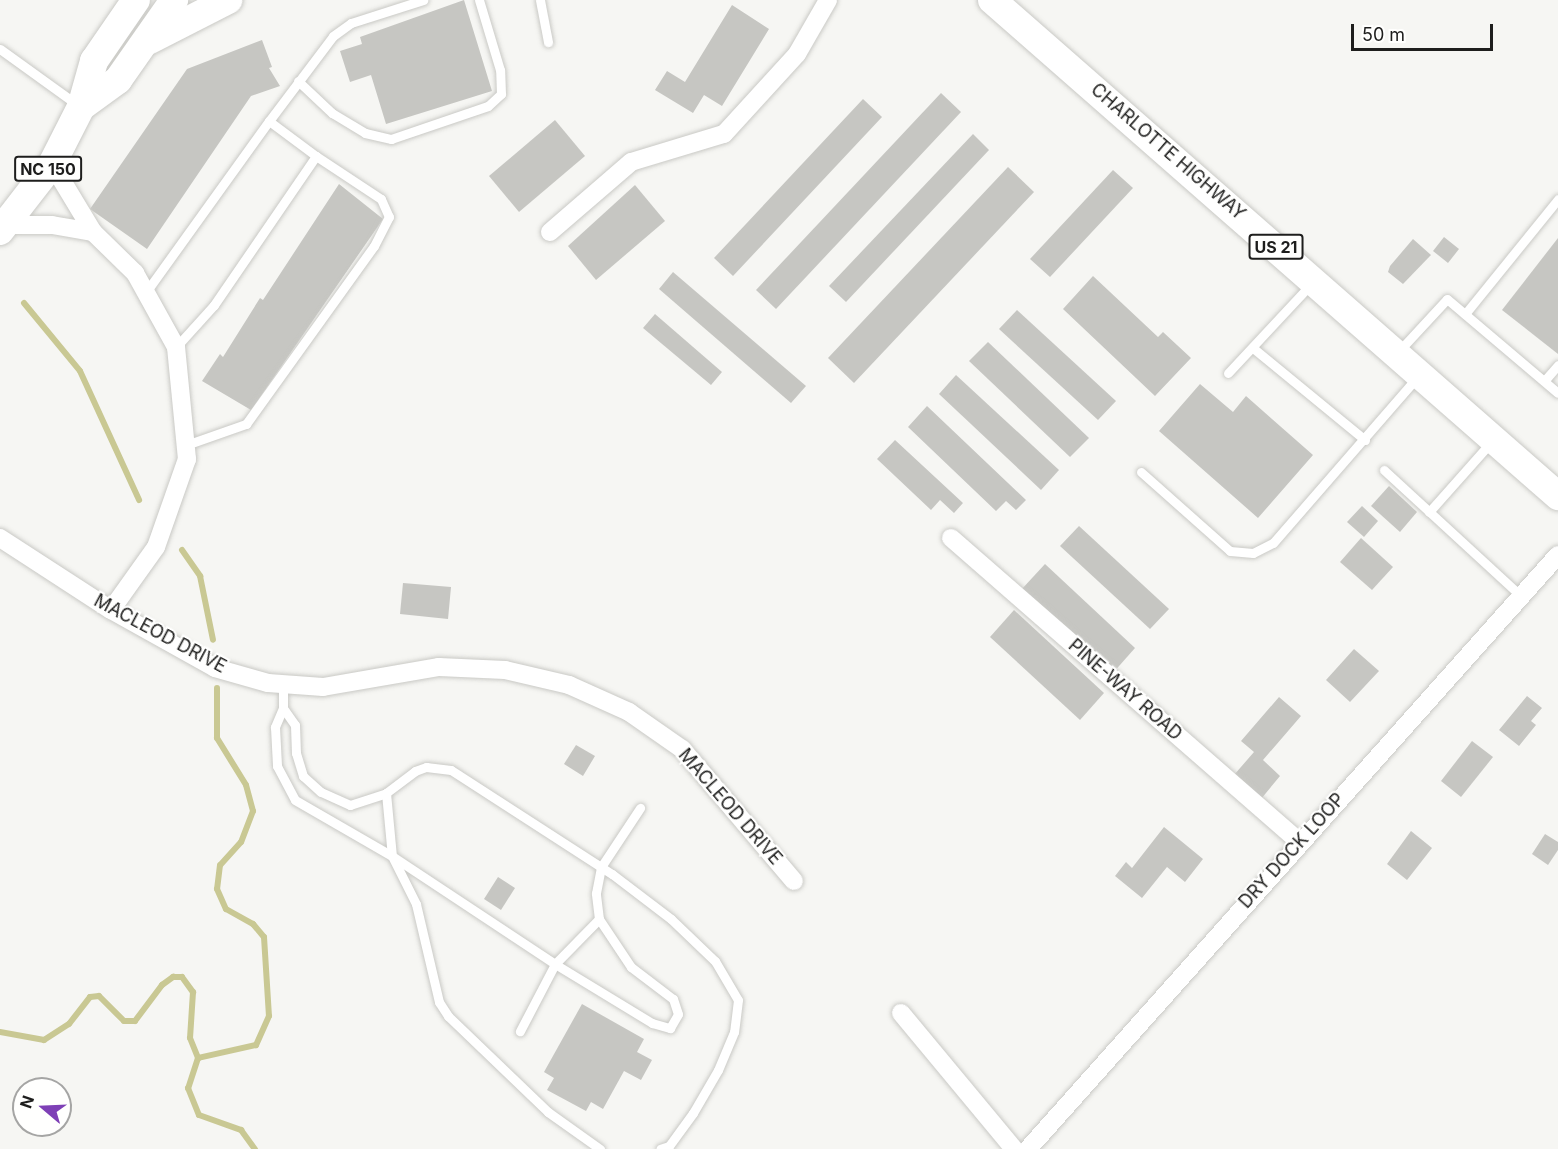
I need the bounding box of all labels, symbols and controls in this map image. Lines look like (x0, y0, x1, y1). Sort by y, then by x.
scale bar (1354, 12, 1496, 50)
text: 50 m (1362, 24, 1405, 45)
street label: CHARLOTTE HIGHWAY (1086, 79, 1250, 225)
road number: NC 150 (14, 156, 82, 182)
road number: US 21 (1248, 234, 1304, 260)
street label: MACLEOD DRIVE (90, 590, 230, 678)
street label: PINE-WAY ROAD (1064, 635, 1186, 745)
street label: MACLEOD DRIVE (674, 745, 786, 869)
street label: DRY DOCK LOOP (1235, 789, 1349, 913)
north arrow (12, 1077, 72, 1137)
text: N (15, 1093, 38, 1111)

